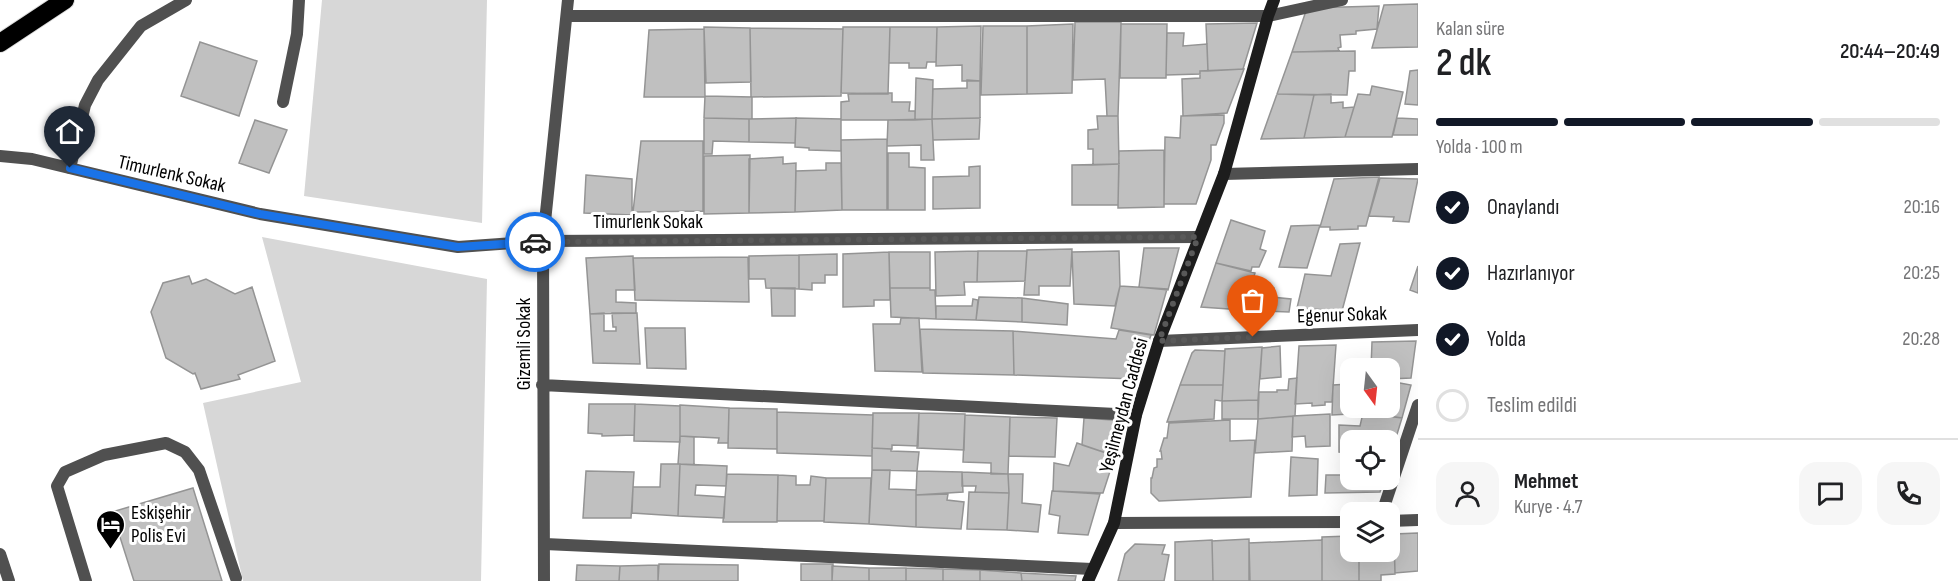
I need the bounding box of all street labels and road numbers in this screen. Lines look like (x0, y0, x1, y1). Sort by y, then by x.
street label: Timurlenk Sokak (116, 150, 228, 198)
street label: Timurlenk Sokak (593, 210, 703, 234)
street label: Gizemli Sokak (512, 297, 536, 390)
street label: Egenur Sokak (1297, 301, 1388, 329)
street label: Yeşilmeydan Caddesi (1094, 335, 1154, 475)

